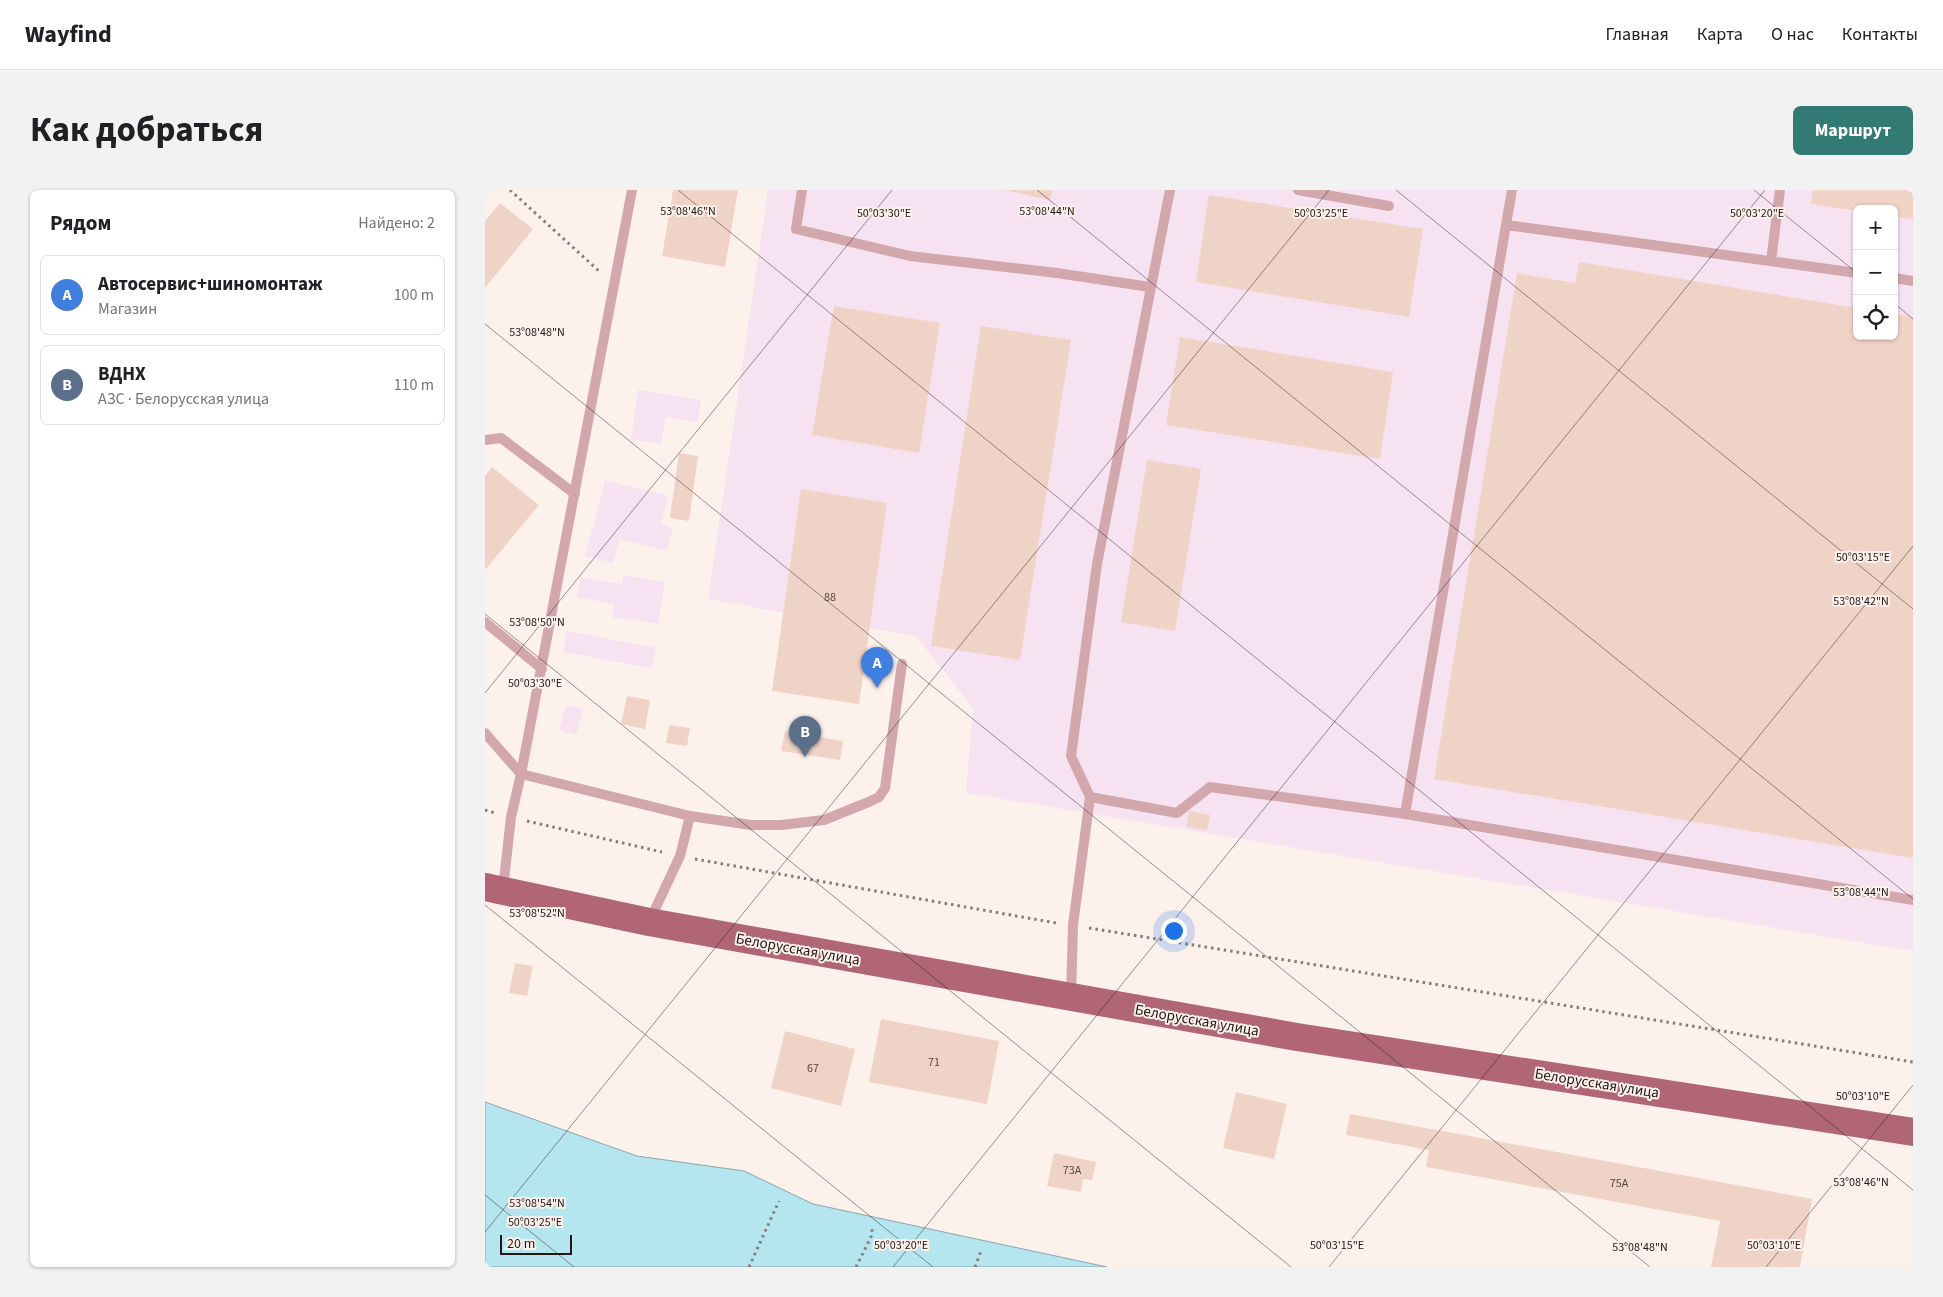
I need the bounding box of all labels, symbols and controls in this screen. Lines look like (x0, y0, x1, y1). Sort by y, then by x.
text: Wayfind (25, 17, 112, 52)
text: Главная (1606, 22, 1669, 47)
text: Карта (1697, 22, 1743, 47)
text: О нас (1771, 22, 1814, 47)
text: Контакты (1842, 22, 1918, 47)
text: Как добраться (30, 105, 263, 155)
button: Маршрут (1793, 106, 1913, 155)
text: 53°08'46"N (660, 203, 716, 220)
text: 53°08'44"N (1019, 203, 1075, 220)
text: 50°03'30"E (857, 205, 911, 222)
text: 50°03'25"E (1294, 205, 1348, 222)
text: 50°03'20"E (1730, 205, 1784, 222)
map controls (1853, 205, 1898, 340)
button: + (1853, 205, 1898, 250)
text: Рядом (50, 208, 111, 238)
text: Найдено: 2 (358, 212, 435, 234)
button: − (1853, 250, 1898, 295)
text: Автосервис+шиномонтаж (98, 271, 323, 298)
text: A (62, 284, 72, 306)
text: 100 m (394, 284, 434, 306)
button: locate (1853, 295, 1898, 340)
text: Магазин (98, 298, 157, 320)
text: 53°08'48"N (509, 324, 565, 341)
text: ВДНХ (98, 361, 146, 388)
text: B (62, 374, 72, 396)
text: 110 m (394, 374, 434, 396)
text: АЗС · Белорусская улица (98, 388, 269, 410)
text: 50°03'15"E (1836, 549, 1890, 566)
house number: 88 (824, 589, 836, 606)
text: 53°08'42"N (1833, 593, 1889, 610)
text: 53°08'50"N (509, 614, 565, 631)
pin: A (861, 647, 893, 688)
text: 50°03'30"E (508, 675, 562, 692)
pin: B (789, 716, 821, 757)
text: 53°08'44"N (1833, 884, 1889, 901)
text: 53°08'52"N (509, 905, 565, 922)
your location (1161, 918, 1187, 944)
street label: Белорусская улица (734, 928, 862, 971)
street label: Белорусская улица (1133, 999, 1261, 1042)
house number: 71 (928, 1054, 940, 1071)
house number: 67 (807, 1060, 819, 1077)
street label: Белорусская улица (1533, 1063, 1661, 1104)
text: 50°03'10"E (1836, 1088, 1890, 1105)
house number: 73А (1063, 1162, 1082, 1179)
text: 53°08'46"N (1833, 1174, 1889, 1191)
house number: 75А (1610, 1175, 1629, 1192)
text: 53°08'54"N (509, 1195, 565, 1212)
text: 50°03'25"E (508, 1214, 562, 1231)
scale bar (500, 1232, 573, 1255)
text: 20 m (507, 1234, 535, 1254)
text: 50°03'20"E (874, 1237, 928, 1254)
text: 50°03'15"E (1310, 1237, 1364, 1254)
text: 50°03'10"E (1747, 1237, 1801, 1254)
text: 53°08'48"N (1612, 1239, 1668, 1256)

